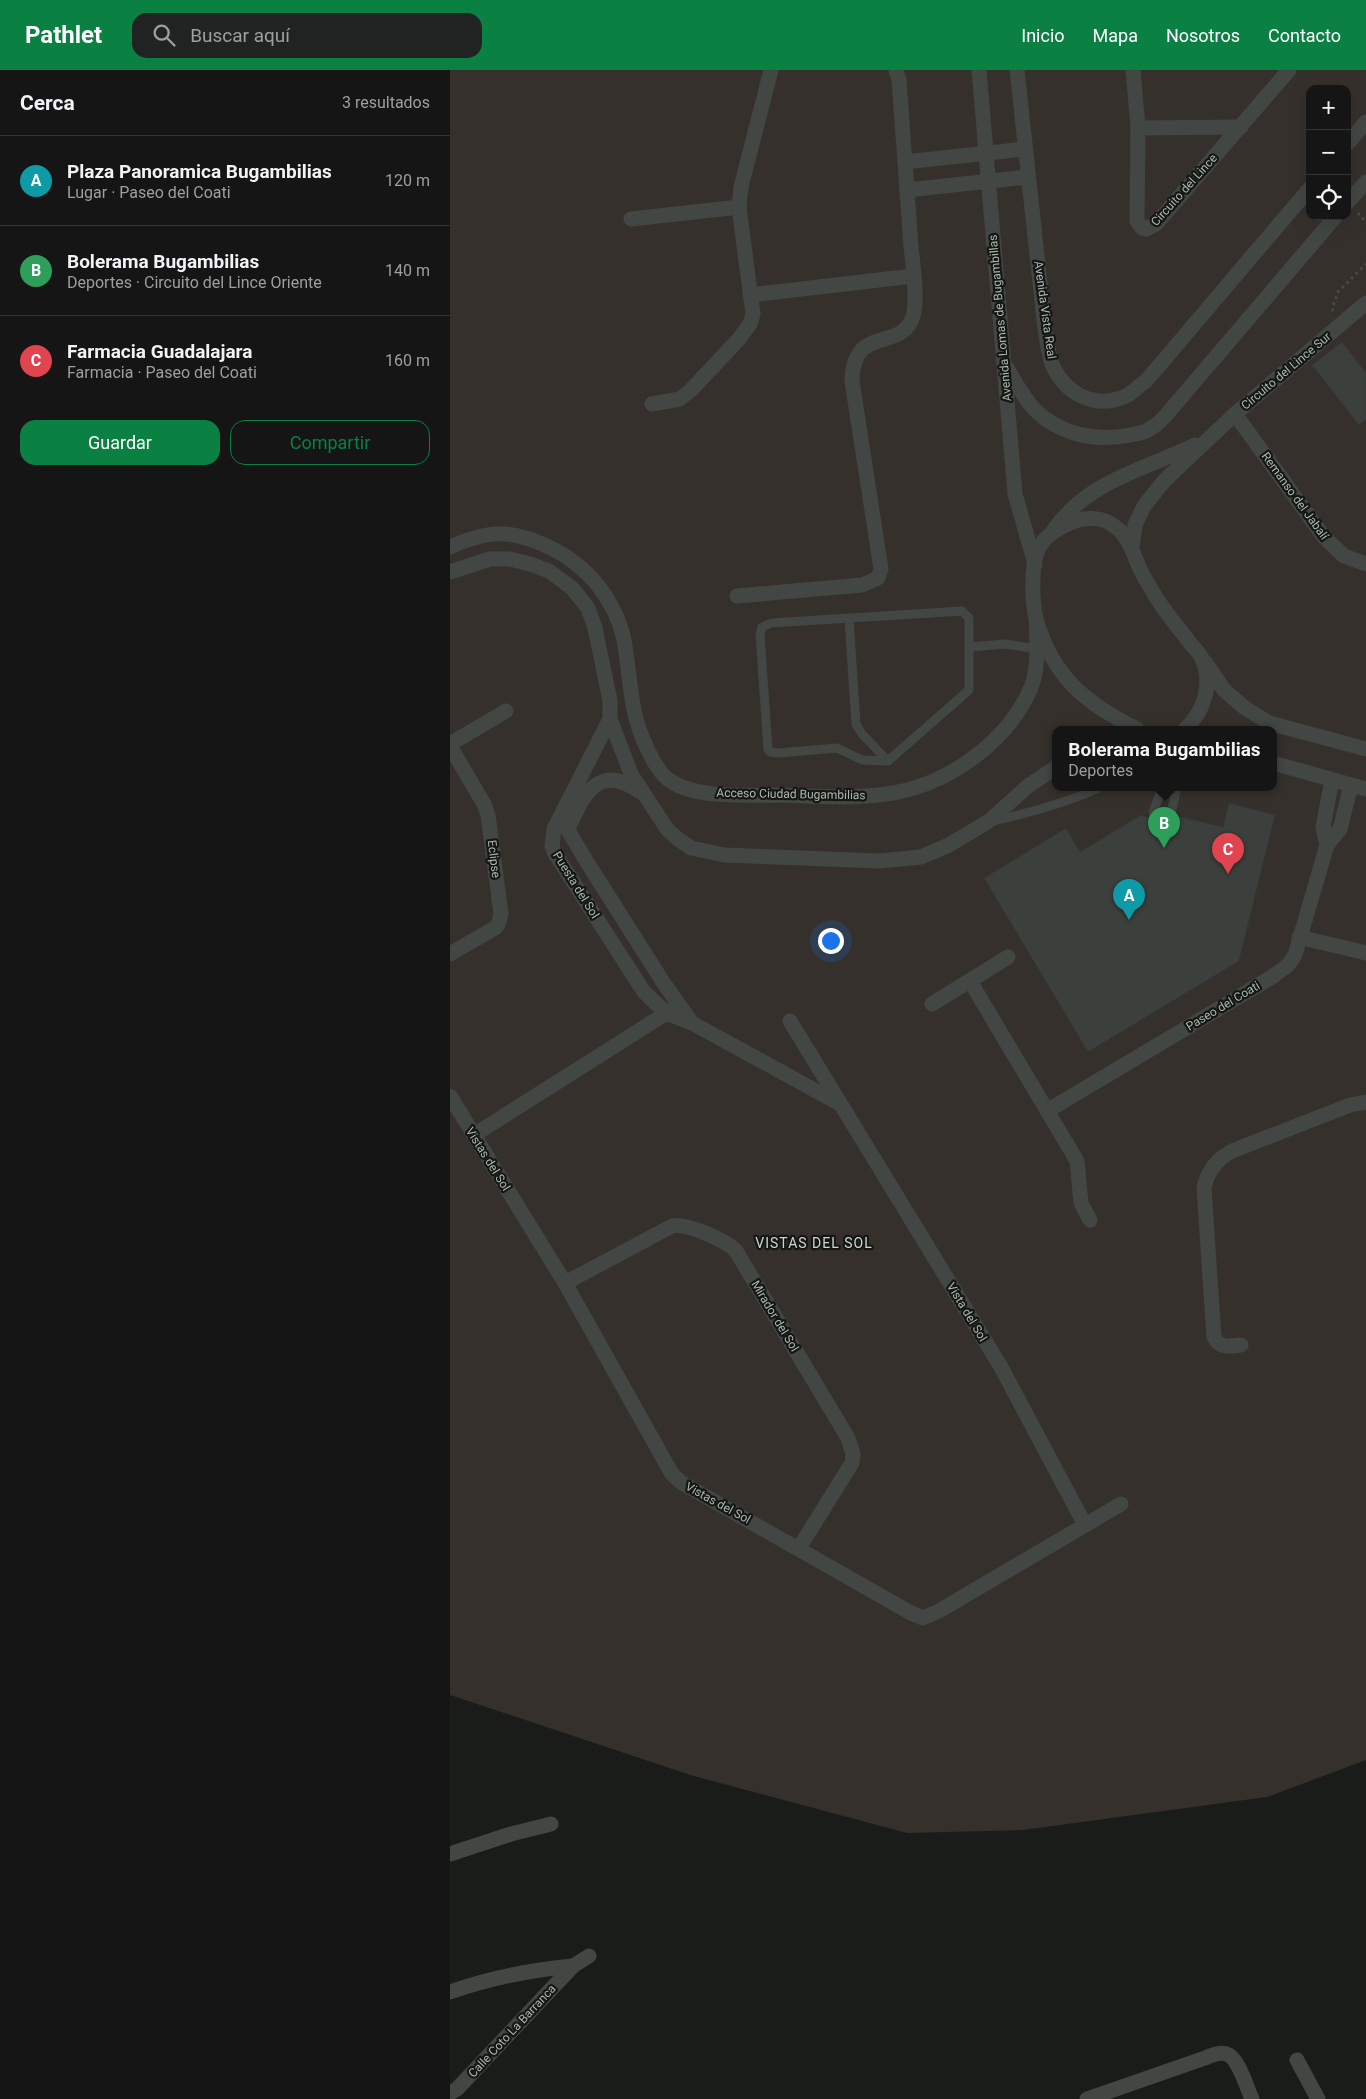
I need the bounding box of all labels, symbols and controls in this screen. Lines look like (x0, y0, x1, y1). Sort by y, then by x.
search box (132, 13, 482, 58)
text: Pathlet (25, 21, 102, 49)
icon: search (150, 21, 178, 49)
text: Buscar aquí (190, 24, 290, 47)
text: Inicio (1021, 25, 1065, 46)
text: Mapa (1093, 25, 1138, 46)
text: Nosotros (1166, 25, 1240, 46)
text: Contacto (1268, 25, 1341, 46)
map controls (1306, 85, 1351, 220)
button: + (1306, 85, 1351, 130)
text: Cerca (20, 91, 75, 115)
text: 3 resultados (342, 93, 430, 112)
button: − (1306, 130, 1351, 175)
street label: Circuito del Lince (1148, 151, 1220, 229)
text: Plaza Panoramica Bugambilias (67, 160, 332, 183)
text: A (31, 171, 41, 190)
text: 120 m (385, 171, 430, 190)
button: locate (1306, 175, 1351, 220)
text: Lugar · Paseo del Coati (67, 183, 231, 202)
street label: Avenida Lomas de Bugambillas (986, 234, 1014, 402)
text: Bolerama Bugambilias (67, 250, 259, 273)
street label: Avenida Vista Real (1031, 260, 1059, 360)
text: B (31, 261, 41, 280)
text: 140 m (385, 261, 430, 280)
text: Deportes · Circuito del Lince Oriente (67, 273, 322, 292)
street label: Circuito del Lince Sur (1238, 329, 1334, 413)
text: Farmacia Guadalajara (67, 340, 252, 363)
text: C (31, 351, 41, 370)
text: 160 m (385, 351, 430, 370)
text: Farmacia · Paseo del Coati (67, 363, 257, 382)
button: Guardar (20, 420, 220, 465)
button: Compartir (230, 420, 430, 465)
street label: Remanso del Jabalí (1259, 450, 1332, 543)
popup (1052, 726, 1277, 791)
text: Bolerama Bugambilias (1068, 738, 1261, 761)
text: Deportes (1068, 761, 1133, 780)
street label: Acceso Ciudad Bugambilias (716, 786, 866, 802)
pin: B (1148, 807, 1180, 848)
pin: C (1212, 833, 1244, 874)
street label: Eclipse (485, 839, 503, 879)
street label: Puesta del Sol (550, 849, 602, 921)
pin: A (1113, 879, 1145, 920)
your location (818, 928, 844, 954)
street label: Paseo del Coati (1184, 978, 1262, 1033)
street label: Vistas del Sol (463, 1125, 513, 1193)
district label: VISTAS DEL SOL (755, 1235, 873, 1251)
street label: Mirador del Sol (748, 1278, 802, 1354)
street label: Vista del Sol (944, 1280, 990, 1344)
street label: Vistas del Sol (683, 1479, 753, 1527)
street label: Calle Coto La Barranca (465, 1982, 559, 2080)

